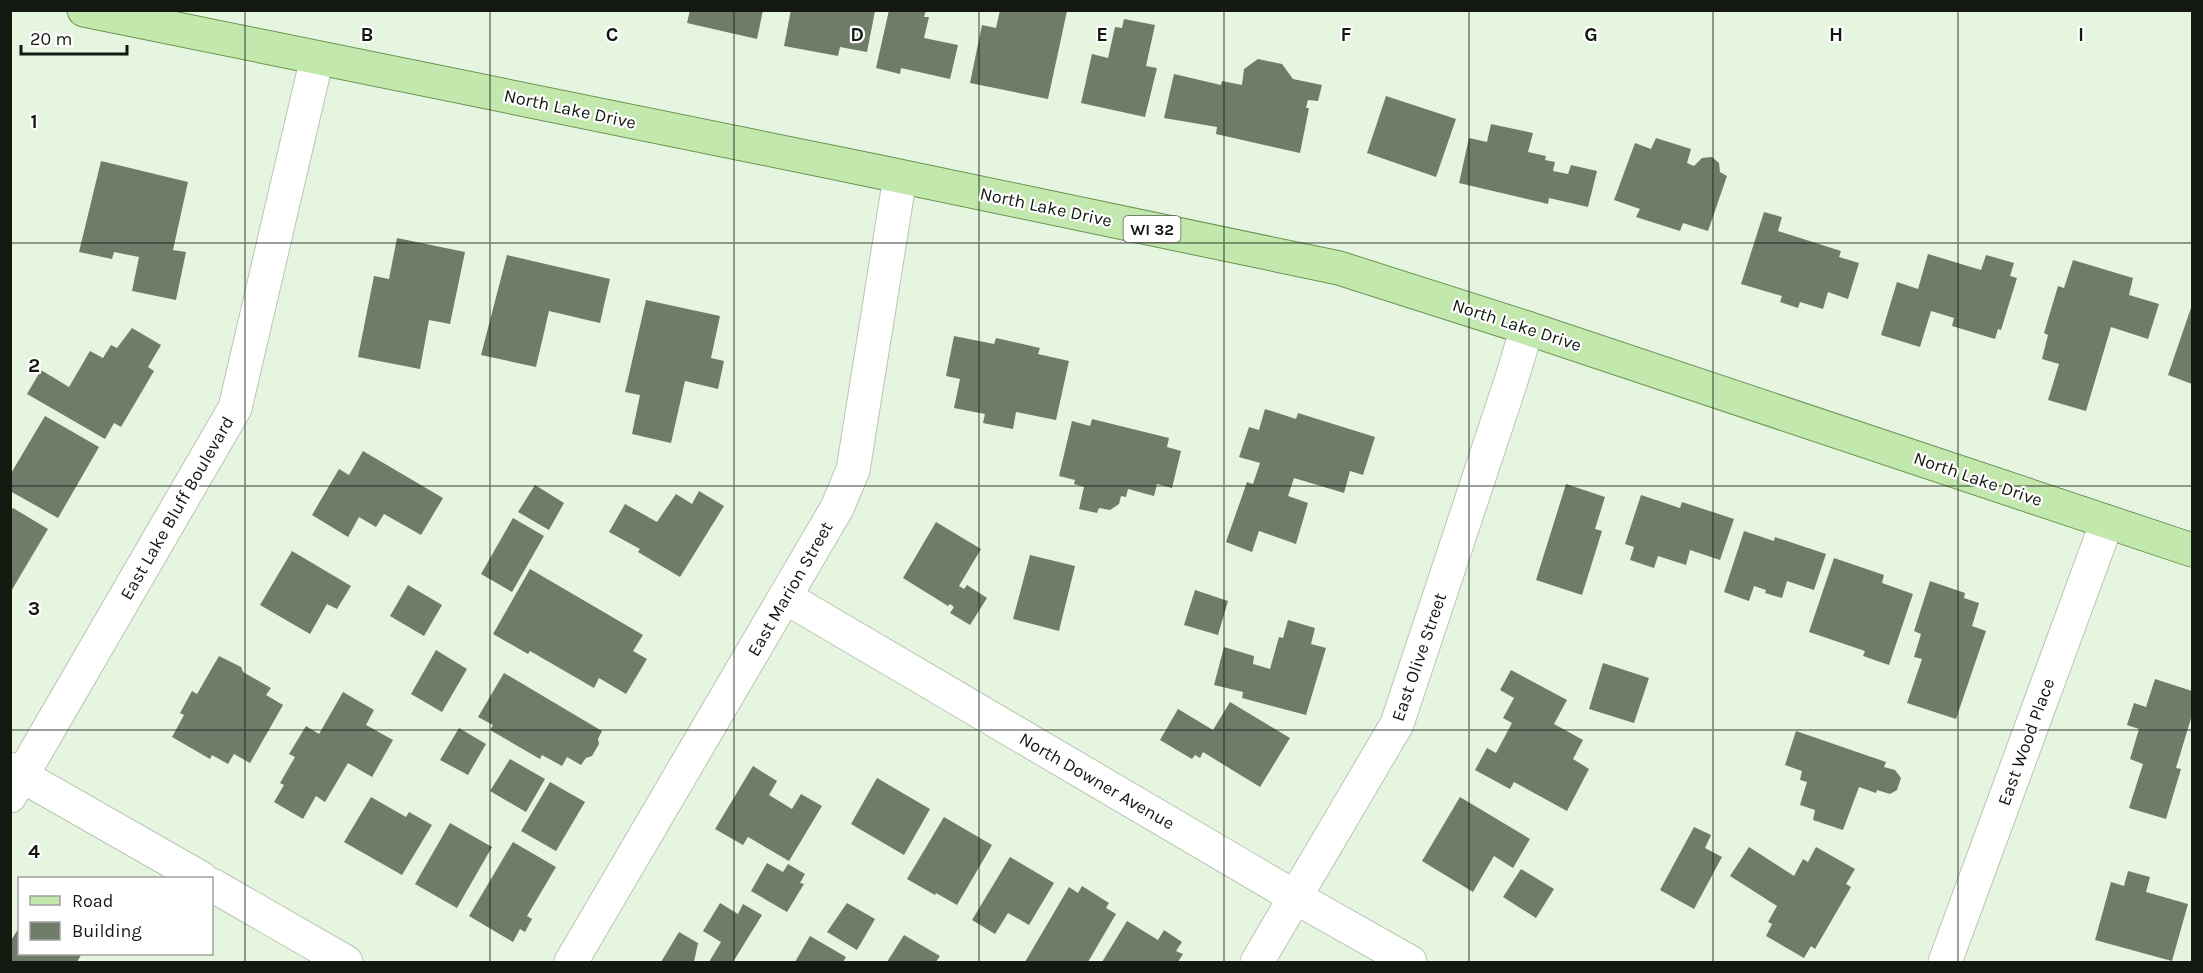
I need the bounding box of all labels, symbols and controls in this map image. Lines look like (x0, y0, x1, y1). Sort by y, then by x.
scale bar (21, 18, 128, 56)
text: B (361, 23, 373, 46)
text: C (606, 23, 618, 46)
text: D (850, 23, 864, 46)
text: E (1096, 23, 1108, 46)
text: F (1341, 23, 1352, 46)
text: G (1584, 23, 1598, 46)
text: H (1829, 23, 1843, 46)
text: I (2078, 23, 2084, 46)
text: 20 m (30, 28, 72, 50)
street label: North Lake Drive (502, 84, 638, 134)
text: 1 (30, 110, 38, 133)
street label: North Lake Drive (978, 182, 1114, 232)
road number: WI 32 (1124, 216, 1180, 242)
street label: North Lake Drive (1450, 294, 1584, 356)
text: 2 (28, 354, 40, 377)
street label: East Lake Bluff Boulevard (115, 412, 239, 604)
street label: North Lake Drive (1911, 447, 2045, 511)
street label: East Marion Street (742, 518, 838, 660)
street label: East Olive Street (1387, 590, 1451, 724)
text: 3 (28, 597, 40, 620)
street label: East Wood Place (1993, 675, 2059, 809)
street label: North Downer Avenue (1016, 728, 1178, 834)
text: 4 (28, 840, 40, 863)
legend (18, 877, 213, 955)
text: Road (72, 890, 113, 912)
text: Building (72, 920, 142, 942)

